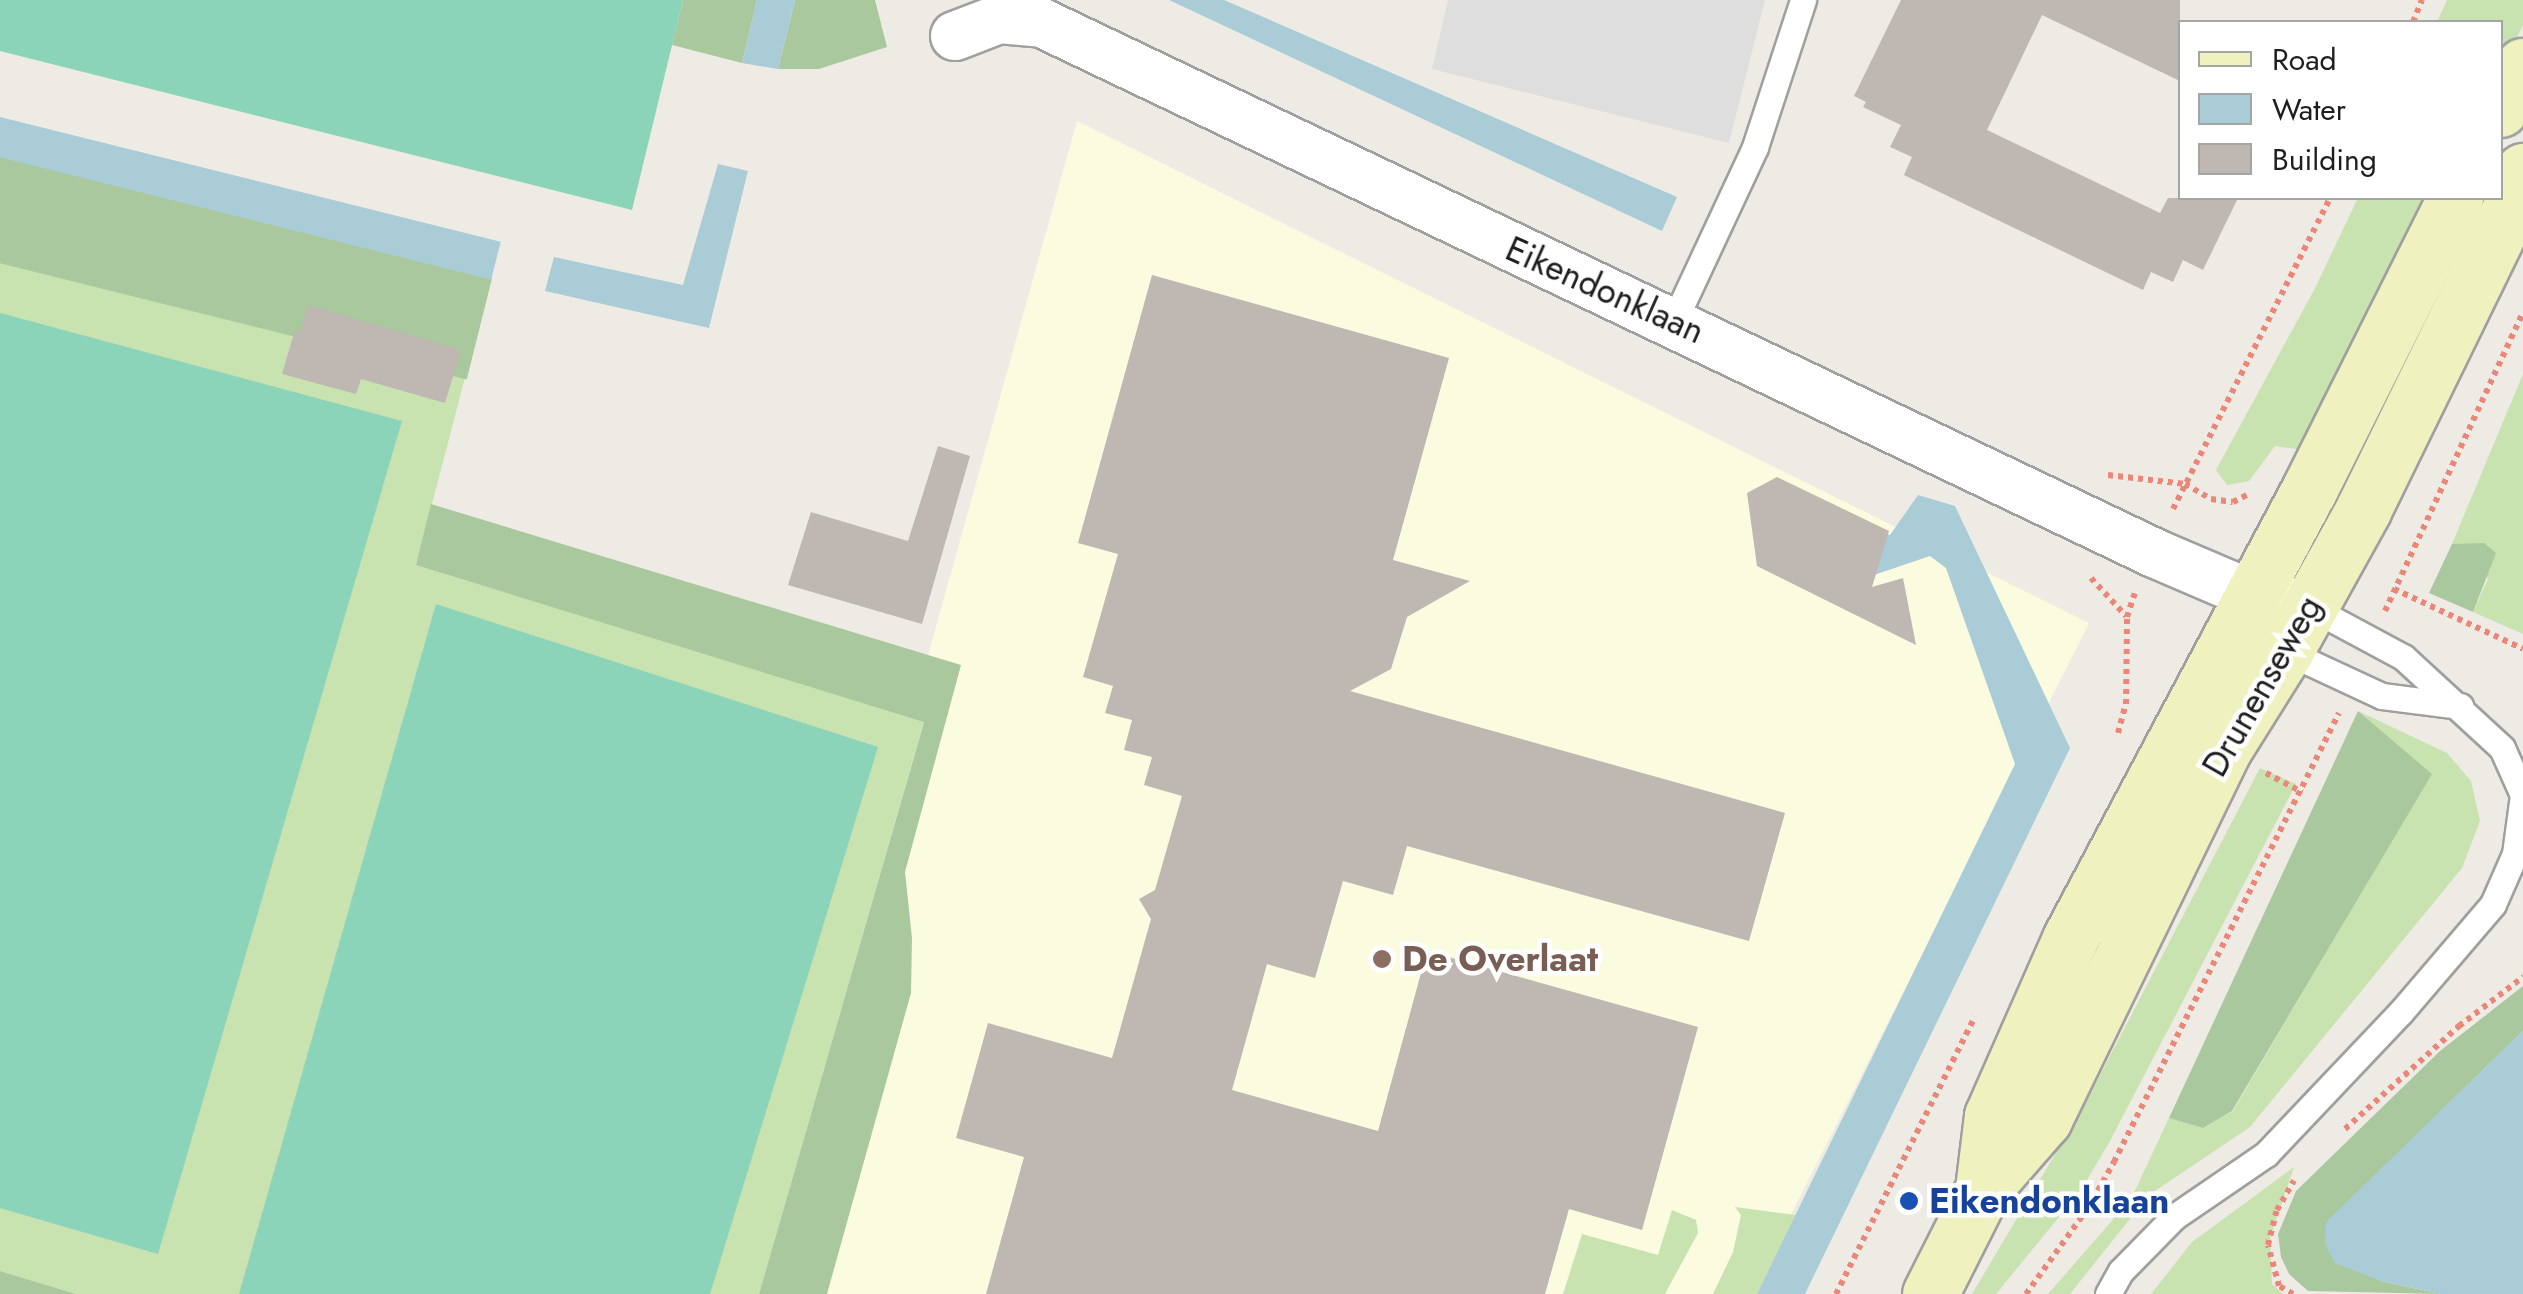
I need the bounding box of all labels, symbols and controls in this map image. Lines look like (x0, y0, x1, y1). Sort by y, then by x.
legend (2178, 20, 2503, 200)
text: Road (2272, 38, 2337, 81)
text: Water (2272, 88, 2346, 131)
text: Building (2272, 138, 2377, 181)
street label: Eikendonklaan (1499, 228, 1711, 352)
street label: Drunenseweg (2193, 588, 2331, 784)
place label: De Overlaat (1402, 938, 1598, 980)
marker: De Overlaat (1371, 948, 1393, 970)
place label: Eikendonklaan (1929, 1180, 2169, 1222)
marker: Eikendonklaan (1898, 1190, 1920, 1212)

